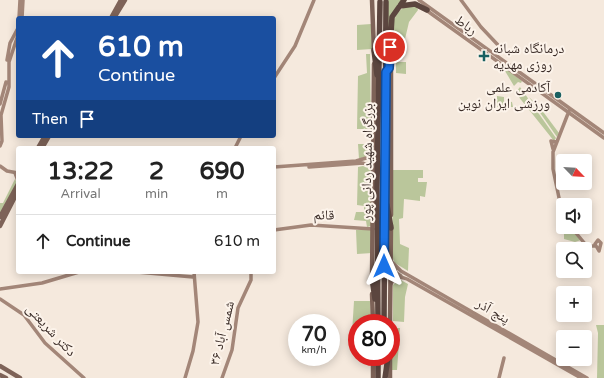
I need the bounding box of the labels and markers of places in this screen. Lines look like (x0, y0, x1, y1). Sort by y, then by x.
pin (373, 30, 407, 64)
place label: درمانگاه شبانه روزی مهدیه (493, 40, 565, 73)
marker: درمانگاه شبانه روزی مهدیه (478, 50, 490, 62)
place label: آکادمی علمی ورزشی ایران نوین (458, 79, 550, 112)
marker: آکادمی علمی ورزشی ایران نوین (553, 90, 563, 100)

